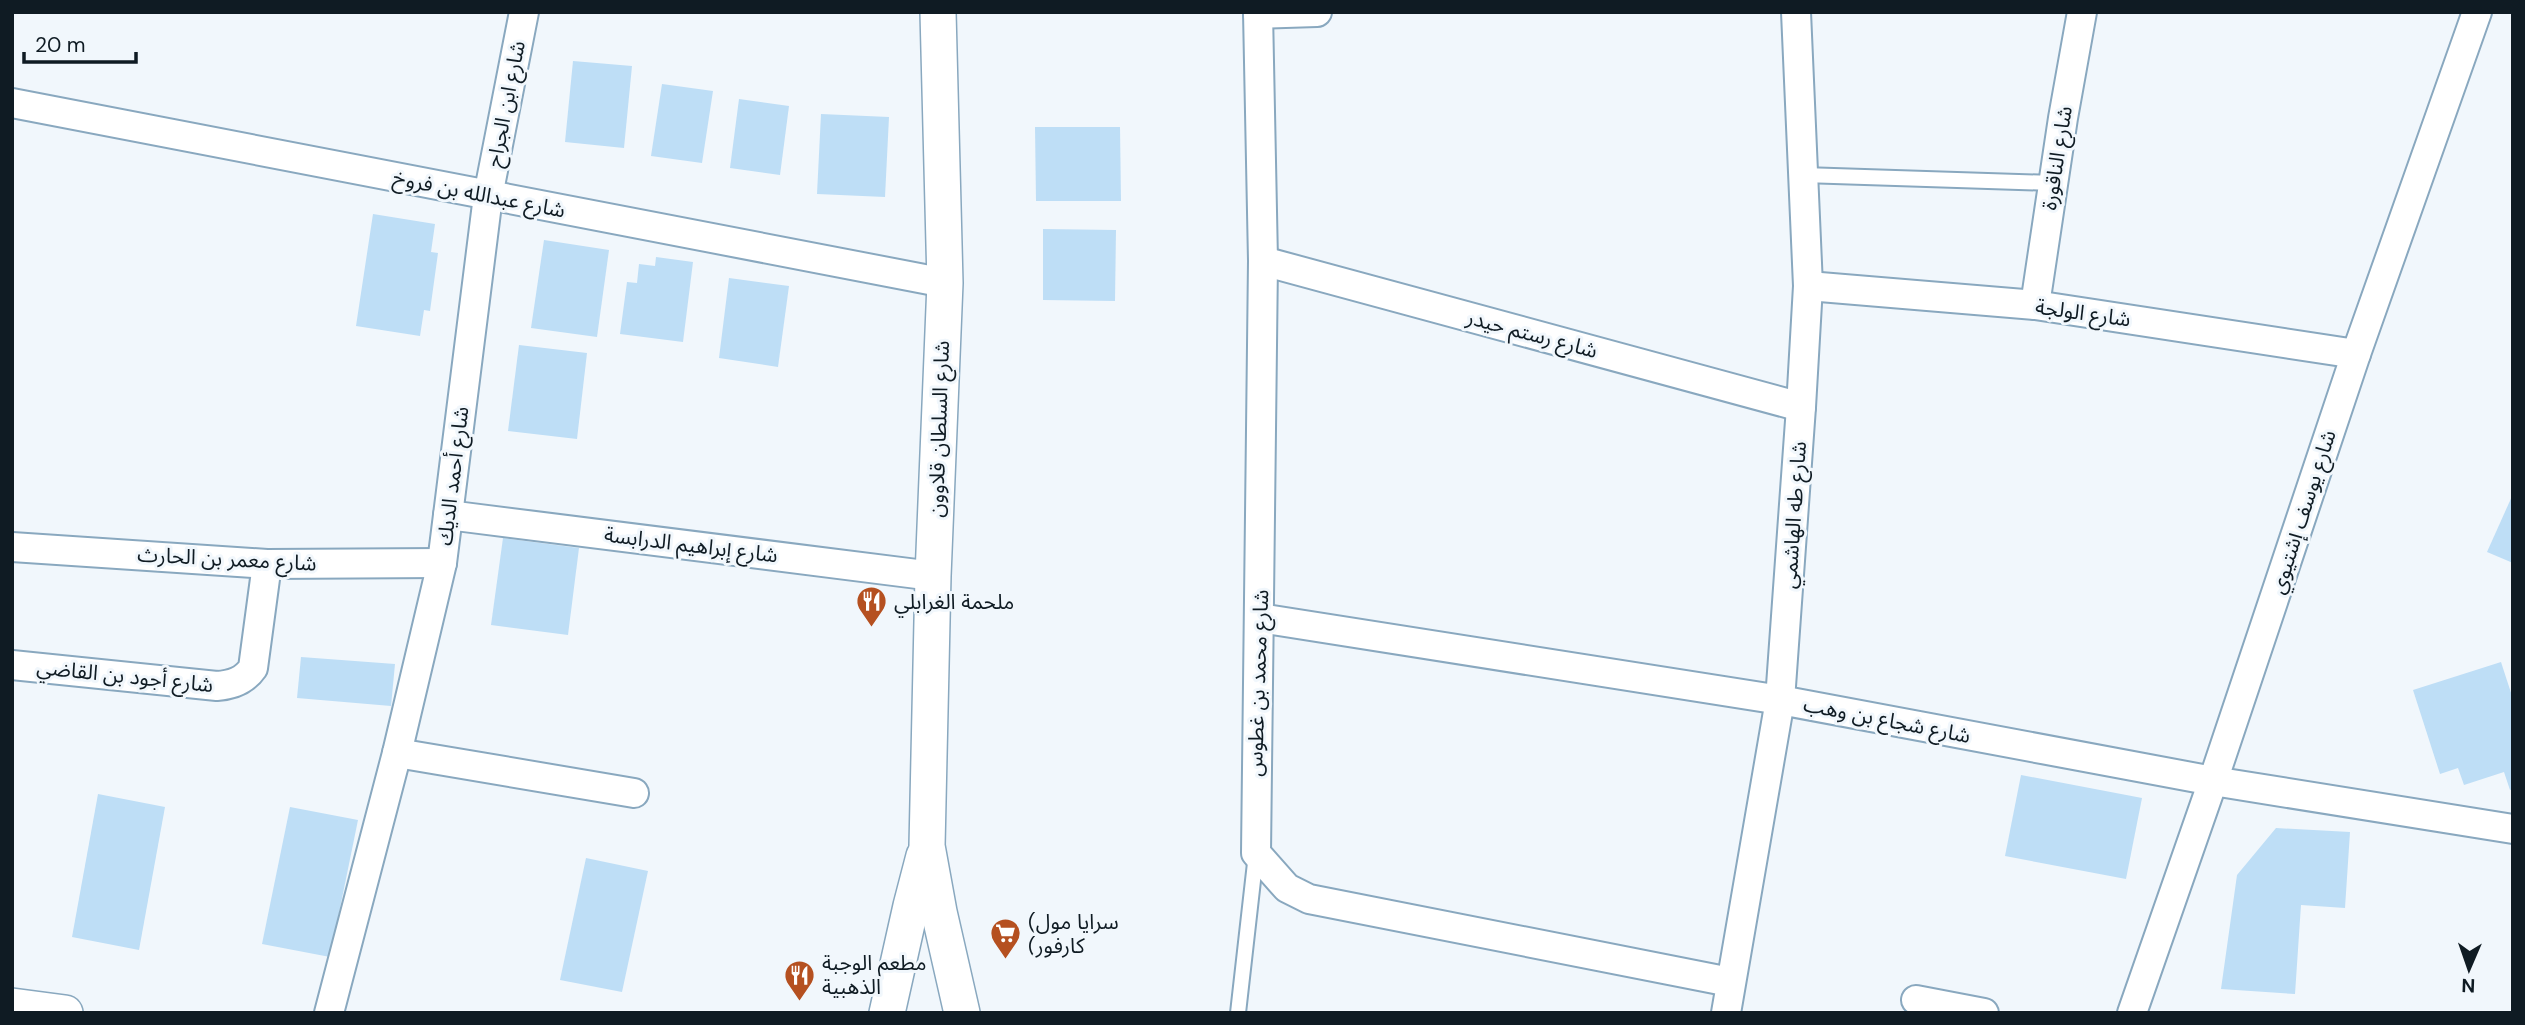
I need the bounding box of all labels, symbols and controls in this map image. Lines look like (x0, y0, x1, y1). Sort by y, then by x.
scale bar (24, 21, 136, 65)
text: 20 m (35, 31, 86, 59)
street label: شارع ابن الجراح (480, 38, 533, 170)
street label: شارع الناقورة (2035, 104, 2080, 212)
street label: شارع عبدالله بن فروخ (390, 164, 568, 225)
street label: شارع الولجة (2033, 292, 2132, 335)
street label: شارع رستم حيدر (1462, 303, 1601, 366)
street label: شارع السلطان قلاوون (922, 340, 957, 518)
street label: شارع أحمد الديك (431, 405, 476, 547)
street label: شارع يوسف إشتيوي (2263, 426, 2344, 598)
street label: شارع طه الهاشمي (1775, 440, 1815, 590)
street label: شارع إبراهيم الدرابسة (602, 520, 779, 571)
street label: شارع معمر بن الحارث (137, 540, 317, 579)
restaurant icon: ملحمة الغرابلي (854, 585, 888, 629)
place label: ملحمة الغرابلي (894, 588, 1014, 618)
street label: شارع محمد بن غطوس (1241, 589, 1276, 777)
street label: شارع أجود بن القاضي (35, 653, 215, 701)
street label: شارع شجاع بن وهب (1801, 690, 1973, 751)
place label: (سرايا مول (كارفور (1028, 908, 1119, 960)
supermarket icon: (سرايا مول (كارفور (988, 917, 1022, 961)
north arrow (2434, 934, 2504, 1004)
place label: مطعم الوجبة الذهبية (822, 949, 926, 1001)
restaurant icon: مطعم الوجبة الذهبية (782, 958, 816, 1002)
text: N (2461, 973, 2476, 998)

